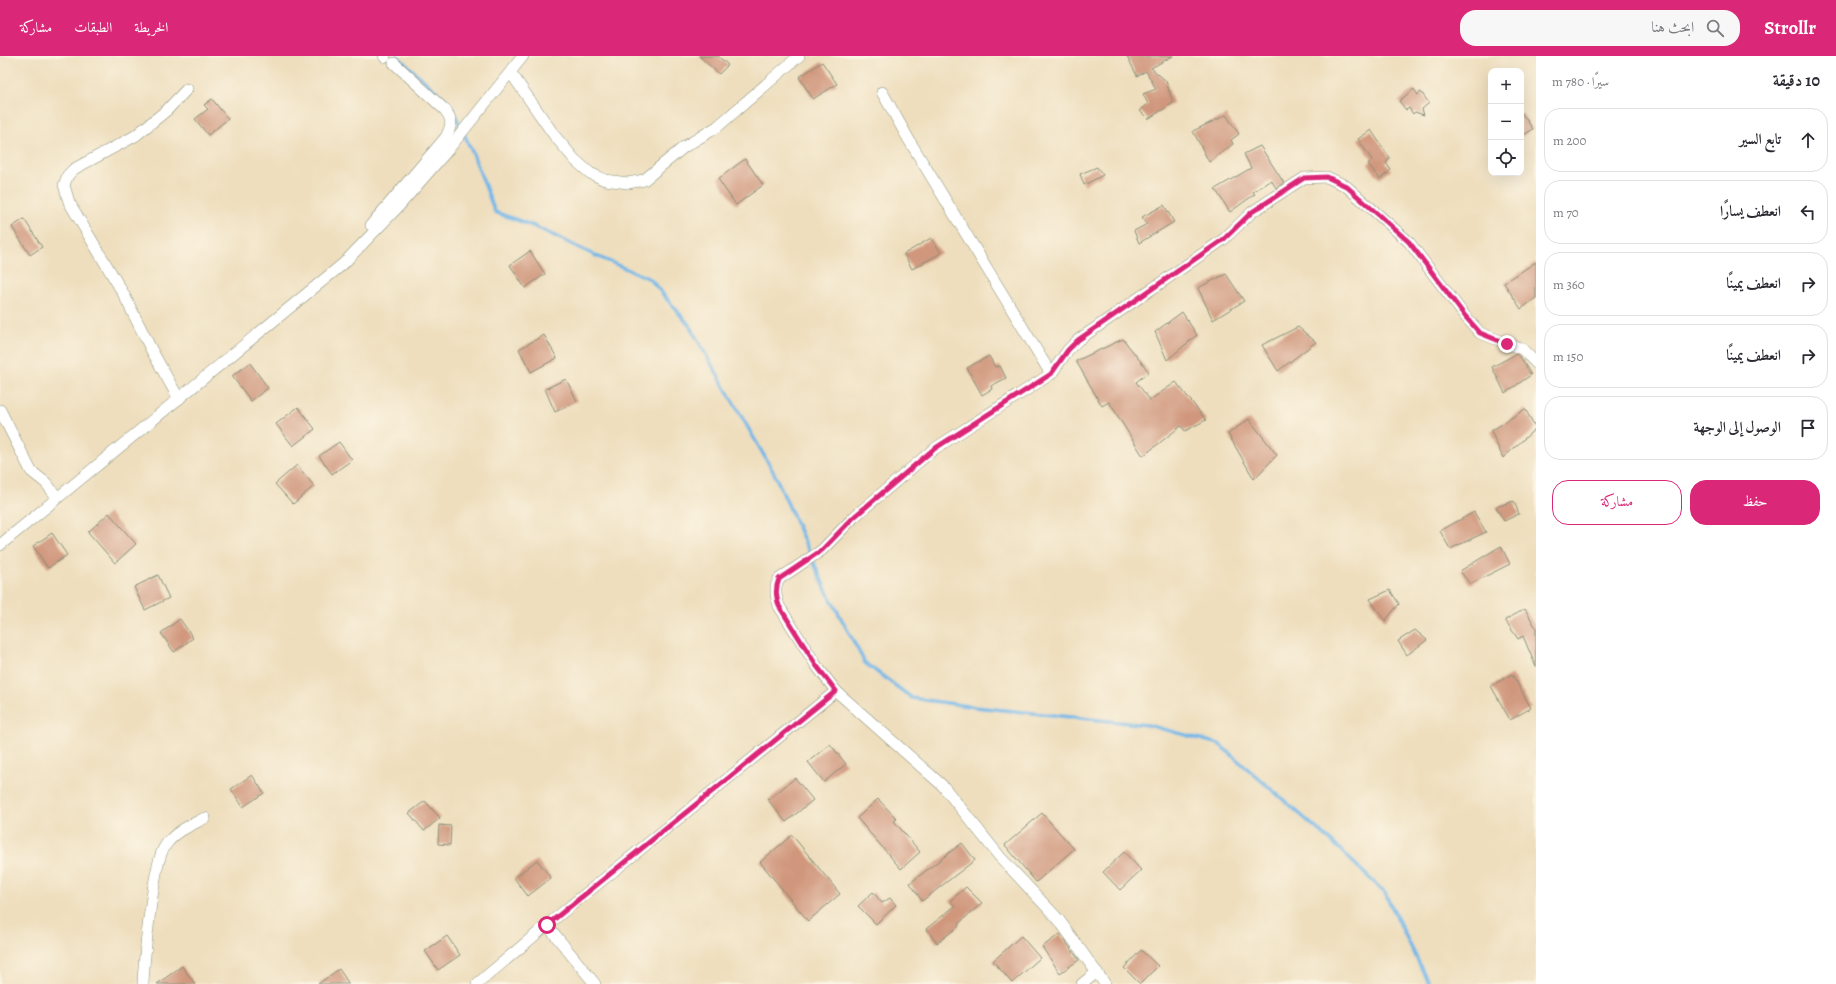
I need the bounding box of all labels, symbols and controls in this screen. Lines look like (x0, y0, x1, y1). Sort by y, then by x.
search box (1460, 10, 1740, 46)
text: Strollr (1764, 15, 1816, 41)
text: ابحث هنا (1651, 17, 1694, 37)
icon: search (1704, 17, 1726, 39)
text: مشاركة (20, 18, 52, 37)
text: الطبقات (74, 18, 112, 37)
text: الخريطة (134, 18, 168, 37)
map controls (1488, 68, 1524, 176)
button: + (1488, 68, 1524, 104)
text: 10 دقيقة (1773, 69, 1820, 92)
text: سيرًا · 780 m (1552, 73, 1609, 90)
button: − (1488, 104, 1524, 140)
text: تابع السير (1739, 129, 1781, 149)
icon: ahead (1797, 129, 1819, 151)
text: 200 m (1553, 132, 1586, 149)
button: locate (1488, 140, 1524, 176)
text: انعطف يسارًا (1720, 201, 1781, 221)
icon: left (1797, 201, 1819, 223)
text: 70 m (1553, 204, 1579, 221)
text: انعطف يمينًا (1726, 273, 1781, 293)
icon: right (1797, 273, 1819, 295)
text: 360 m (1553, 276, 1585, 293)
route end (1498, 335, 1516, 353)
text: انعطف يمينًا (1726, 345, 1781, 365)
icon: right (1797, 345, 1819, 367)
text: 150 m (1553, 348, 1583, 365)
text: الوصول إلى الوجهة (1694, 417, 1781, 437)
icon: arrive (1797, 417, 1819, 439)
button: مشاركة (1552, 480, 1682, 525)
button: حفظ (1690, 480, 1820, 525)
route start (538, 916, 556, 934)

